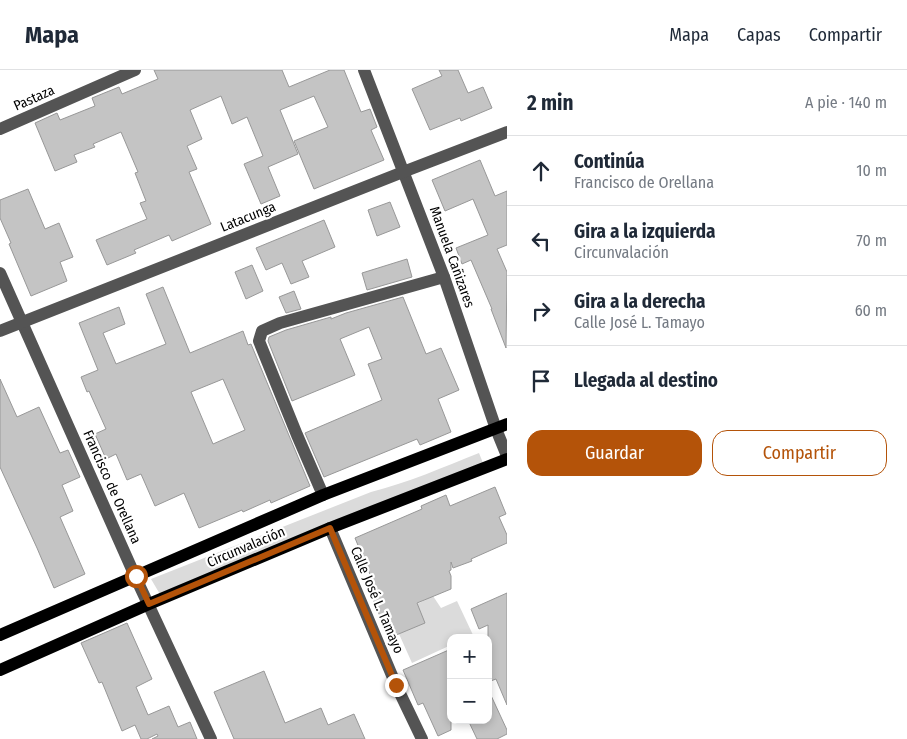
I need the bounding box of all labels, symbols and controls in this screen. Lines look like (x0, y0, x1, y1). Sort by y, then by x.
text: Mapa (25, 21, 79, 49)
text: Mapa (669, 24, 709, 46)
text: Capas (737, 24, 781, 46)
text: Compartir (809, 24, 882, 46)
street label: Pastaza (11, 81, 57, 114)
text: 2 min (527, 90, 574, 116)
text: A pie · 140 m (805, 93, 887, 112)
text: Continúa (574, 150, 645, 173)
icon: ahead (527, 157, 555, 185)
text: 10 m (856, 161, 887, 180)
text: Francisco de Orellana (574, 173, 714, 192)
street label: Latacunga (218, 198, 278, 236)
street label: Manuela Cañizares (426, 204, 478, 310)
text: Gira a la izquierda (574, 220, 716, 243)
icon: left (527, 227, 555, 255)
text: 70 m (856, 231, 887, 250)
text: Circunvalación (574, 243, 669, 262)
text: Gira a la derecha (574, 290, 706, 313)
icon: right (527, 297, 555, 325)
text: 60 m (855, 301, 887, 320)
text: Calle José L. Tamayo (574, 313, 705, 332)
icon: arrive (527, 367, 555, 395)
text: Llegada al destino (574, 369, 718, 392)
street label: Francisco de Orellana (79, 428, 145, 547)
button: Guardar (527, 430, 702, 476)
button: Compartir (712, 430, 887, 476)
street label: Circunvalación (204, 523, 288, 571)
street label: Calle José L. Tamayo (347, 544, 407, 656)
route start (125, 565, 148, 588)
map controls (447, 634, 492, 724)
button: + (447, 634, 492, 679)
route end (385, 674, 408, 697)
button: − (447, 679, 492, 724)

